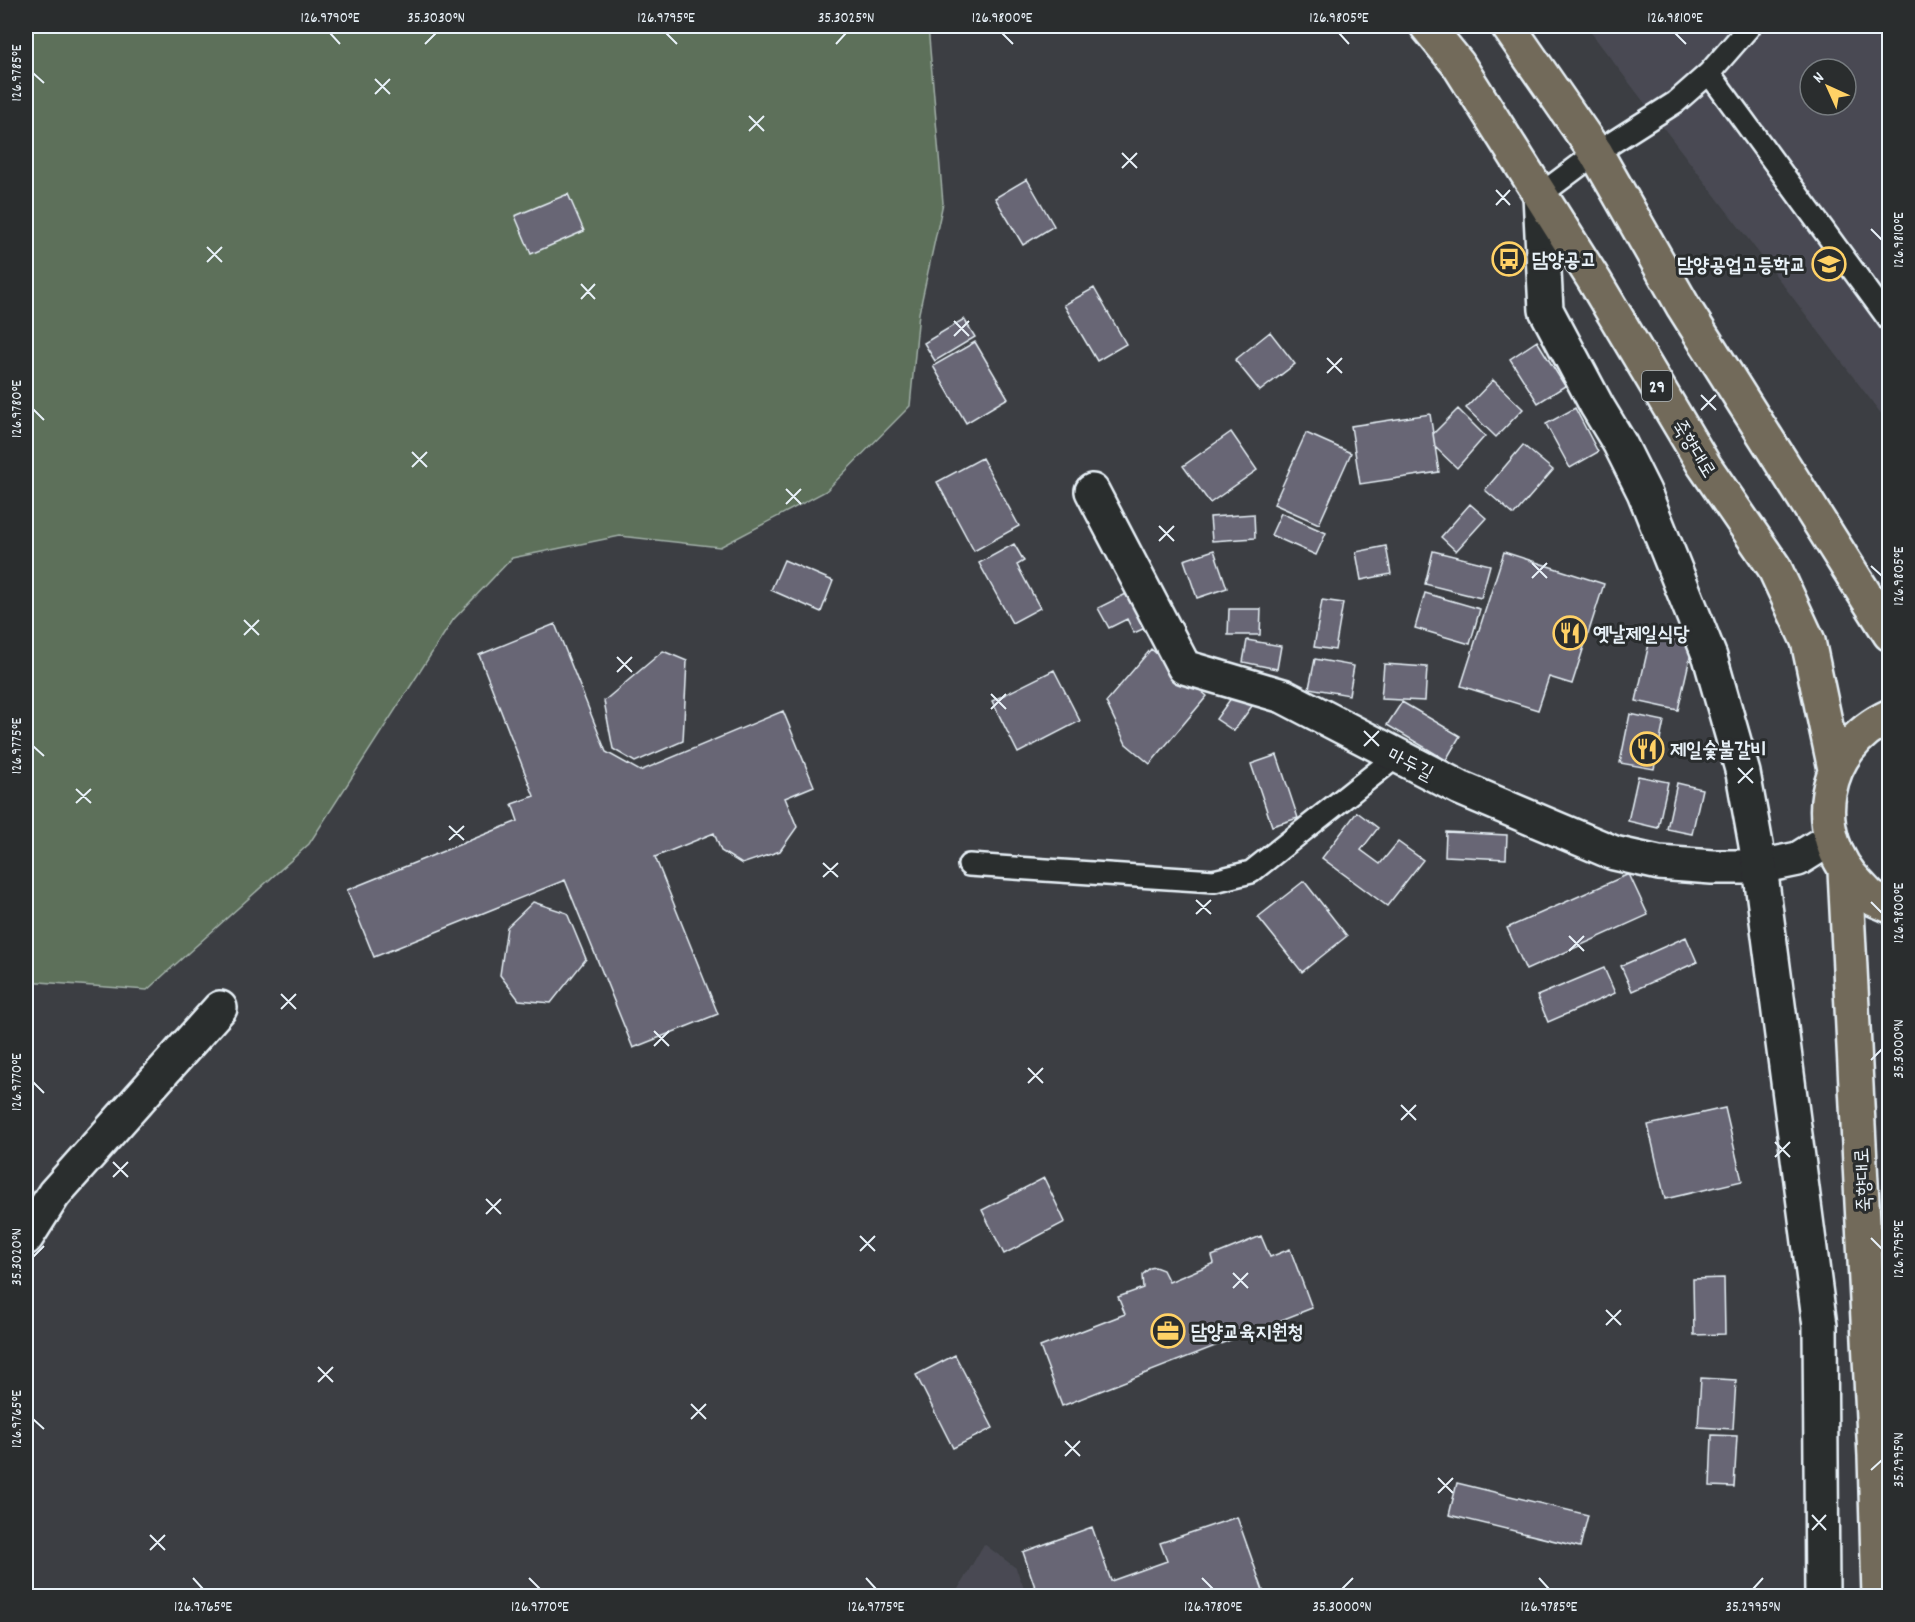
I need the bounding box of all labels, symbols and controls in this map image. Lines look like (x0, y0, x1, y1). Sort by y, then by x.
text: 126.9790°E (301, 8, 360, 30)
text: 35.3030°N (407, 8, 465, 30)
text: 126.9795°E (637, 8, 695, 30)
text: 35.3025°N (818, 8, 874, 30)
text: 126.9800°E (972, 8, 1032, 30)
text: 126.9805°E (1309, 8, 1369, 30)
text: 126.9810°E (1647, 8, 1703, 30)
text: 126.9785°E (7, 44, 29, 101)
north arrow (1798, 57, 1858, 117)
text: N (1808, 67, 1830, 89)
text: 126.9810°E (1889, 212, 1911, 268)
bus stop icon: 담양공고 (1491, 241, 1527, 277)
school or university icon: 담양공업고등학교 (1811, 246, 1847, 282)
place label: 담양공고 (1532, 248, 1596, 276)
place label: 담양공업고등학교 (1677, 253, 1806, 281)
road number: 29 (1642, 371, 1672, 401)
text: 126.9780°E (7, 380, 29, 438)
street label: 죽향대로 (1664, 415, 1721, 484)
text: 126.9805°E (1889, 546, 1911, 606)
restaurant icon: 옛날제일식당 (1552, 615, 1588, 651)
place label: 옛날제일식당 (1593, 622, 1690, 650)
text: 126.9775°E (7, 718, 29, 774)
restaurant icon: 제일숯불갈비 (1629, 731, 1665, 767)
place label: 제일숯불갈비 (1670, 738, 1767, 766)
street label: 마두길 (1382, 742, 1438, 789)
text: 126.9800°E (1889, 883, 1911, 943)
text: 35.3000°N (1889, 1019, 1911, 1079)
text: 126.9770°E (7, 1053, 29, 1111)
street label: 죽향대로 (1849, 1147, 1881, 1213)
text: 126.9795°E (1889, 1220, 1911, 1278)
text: 35.3020°N (7, 1228, 29, 1286)
office icon: 담양교육지원청 (1150, 1313, 1186, 1349)
place label: 담양교육지원청 (1191, 1320, 1304, 1348)
text: 126.9765°E (7, 1390, 29, 1448)
text: 35.2995°N (1889, 1432, 1911, 1488)
text: 126.9765°E (174, 1597, 232, 1619)
text: 126.9770°E (511, 1597, 569, 1619)
text: 126.9775°E (848, 1597, 904, 1619)
text: 126.9780°E (1184, 1597, 1242, 1619)
text: 35.3000°N (1312, 1597, 1372, 1619)
text: 126.9785°E (1521, 1597, 1578, 1619)
text: 35.2995°N (1725, 1597, 1781, 1619)

